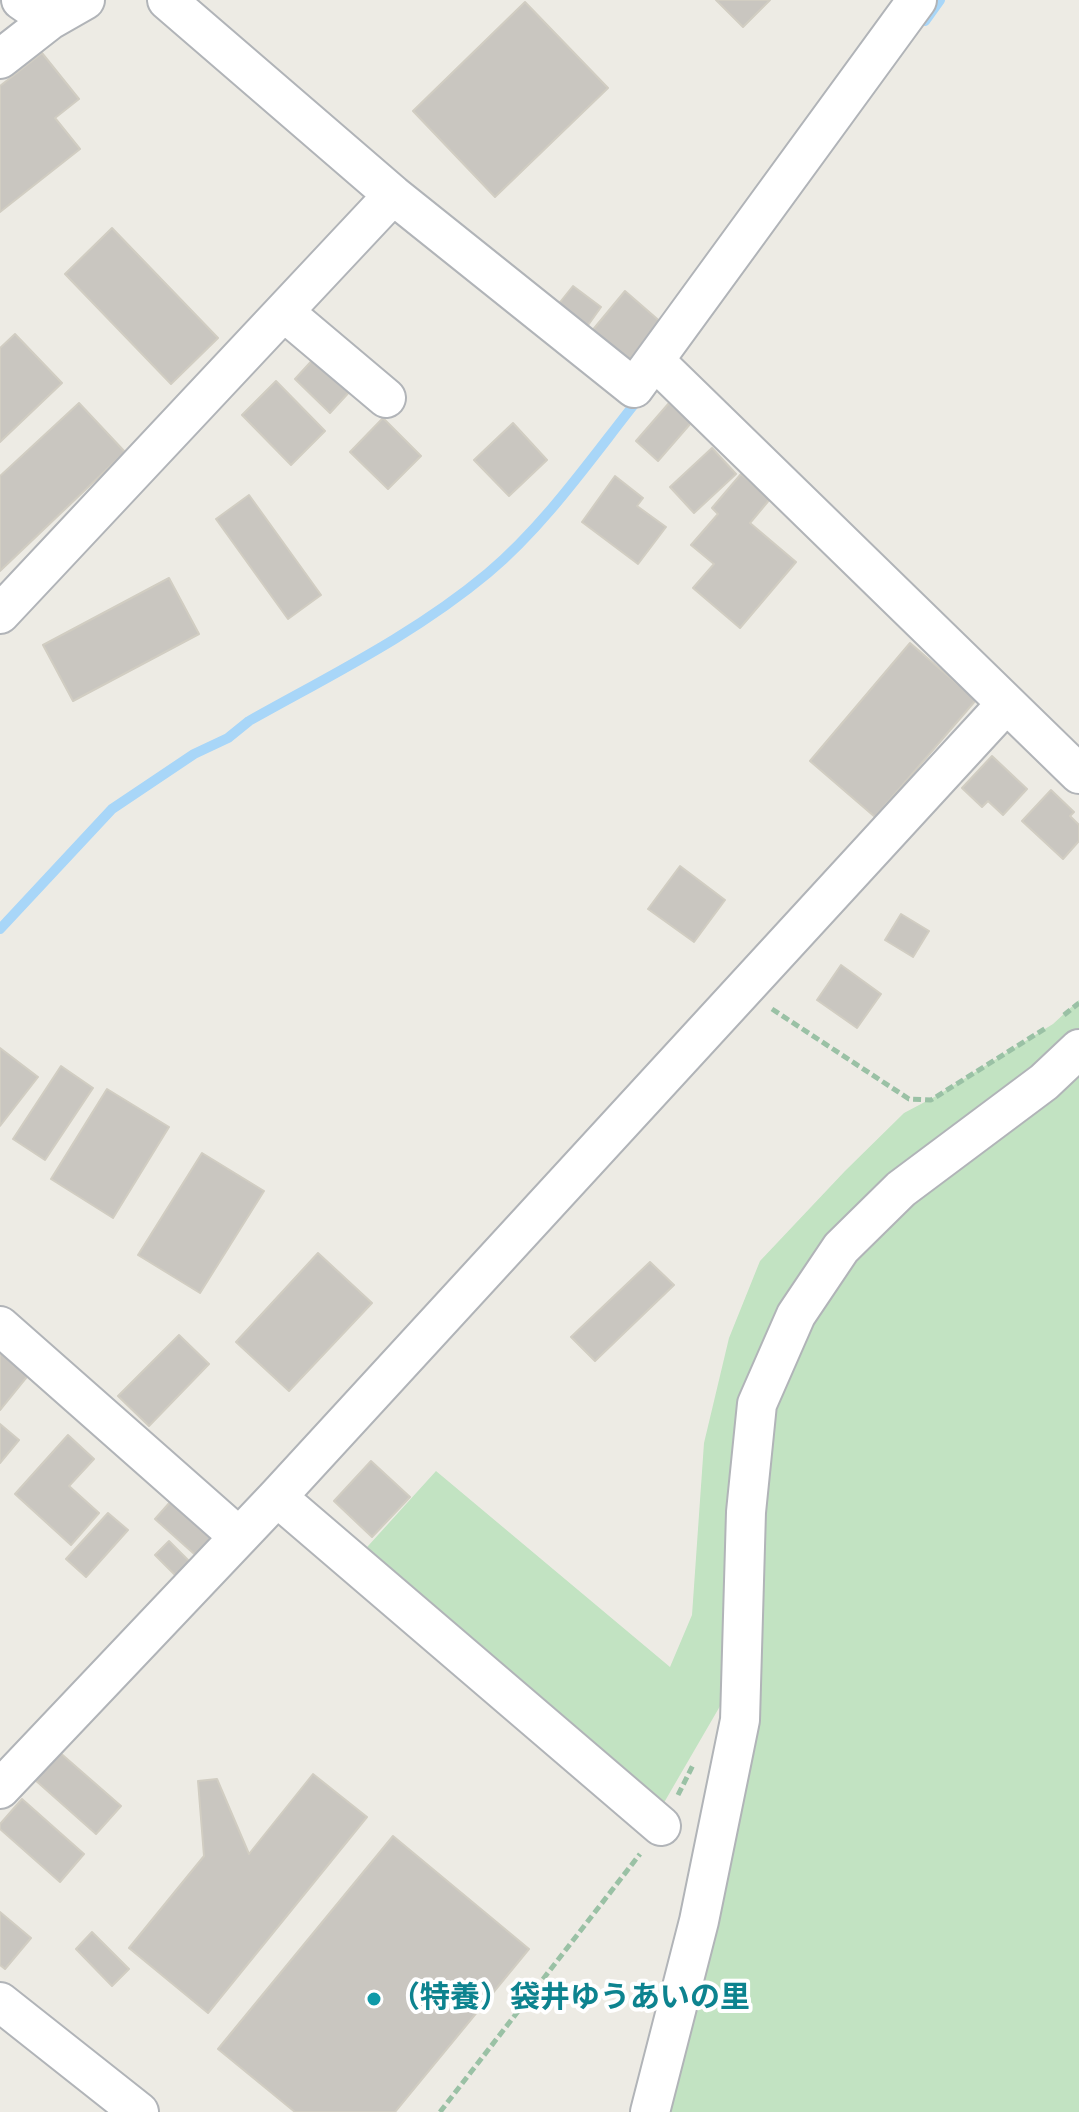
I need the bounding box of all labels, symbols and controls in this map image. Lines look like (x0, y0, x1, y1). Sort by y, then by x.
place label: （特養）袋井ゆうあいの里 (390, 1981, 750, 2017)
marker: （特養）袋井ゆうあいの里 (365, 1990, 383, 2008)

